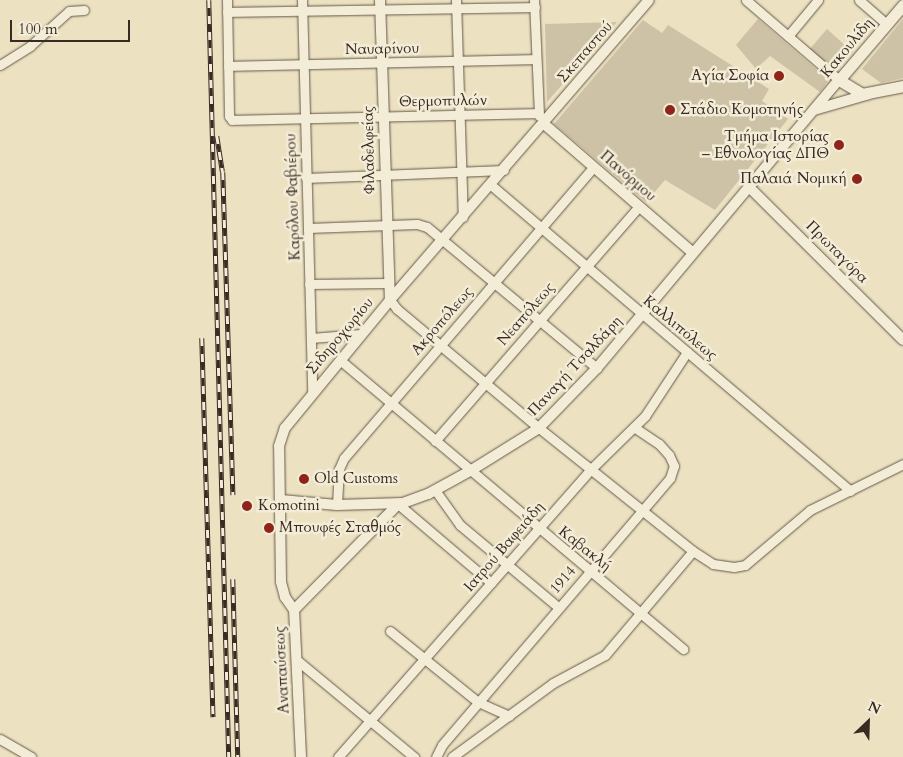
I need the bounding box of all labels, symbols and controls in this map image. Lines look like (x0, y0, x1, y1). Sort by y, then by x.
scale bar (12, 10, 132, 42)
street label: Κακουλίδη (817, 15, 877, 81)
street label: Σκεπαστού (554, 18, 616, 86)
text: 100 m (18, 19, 58, 39)
street label: Ναυαρίνου (345, 39, 419, 59)
place label: Αγία Σοφία (691, 67, 769, 85)
marker: Αγία Σοφία (773, 70, 785, 82)
street label: Θερμοπυλών (399, 91, 487, 111)
place label: Στάδιο Κομοτηνής (680, 101, 803, 119)
marker: Στάδιο Κομοτηνής (664, 104, 676, 116)
street label: Φιλαδελφείας (359, 106, 379, 194)
place label: Τμήμα Ιστορίας – Εθνολογίας ΔΠΘ (702, 127, 829, 162)
street label: Καρόλου Φαβιέρου (282, 133, 304, 261)
marker: Τμήμα Ιστορίας – Εθνολογίας ΔΠΘ (833, 139, 845, 151)
street label: Πανόρμου (596, 147, 660, 205)
place label: Παλαιά Νομική (740, 170, 847, 188)
marker: Παλαιά Νομική (851, 173, 863, 185)
street label: Πρωταγόρα (802, 217, 872, 287)
street label: Νεαπόλεως (494, 279, 558, 349)
street label: Ακροπόλεως (407, 283, 477, 359)
street label: Καλλιπόλεως (639, 292, 721, 364)
street label: Σιδηροχωρίου (303, 294, 377, 378)
street label: Παναγή Τσαλδάρη (524, 312, 626, 420)
place label: Old Customs (314, 470, 398, 488)
marker: Old Customs (298, 473, 310, 485)
place label: Komotini (258, 497, 320, 515)
street label: Ιατρού Βαφειάδη (460, 498, 548, 596)
marker: Komotini (240, 499, 254, 513)
place label: Μπουφές Σταθμός (279, 519, 401, 537)
marker: Μπουφές Σταθμός (263, 522, 275, 534)
street label: Καβακλή (555, 522, 615, 576)
street label: 1914 (546, 562, 580, 598)
street label: Αναπαύσεως (271, 626, 293, 714)
north arrow (843, 697, 893, 747)
text: N (865, 697, 884, 719)

